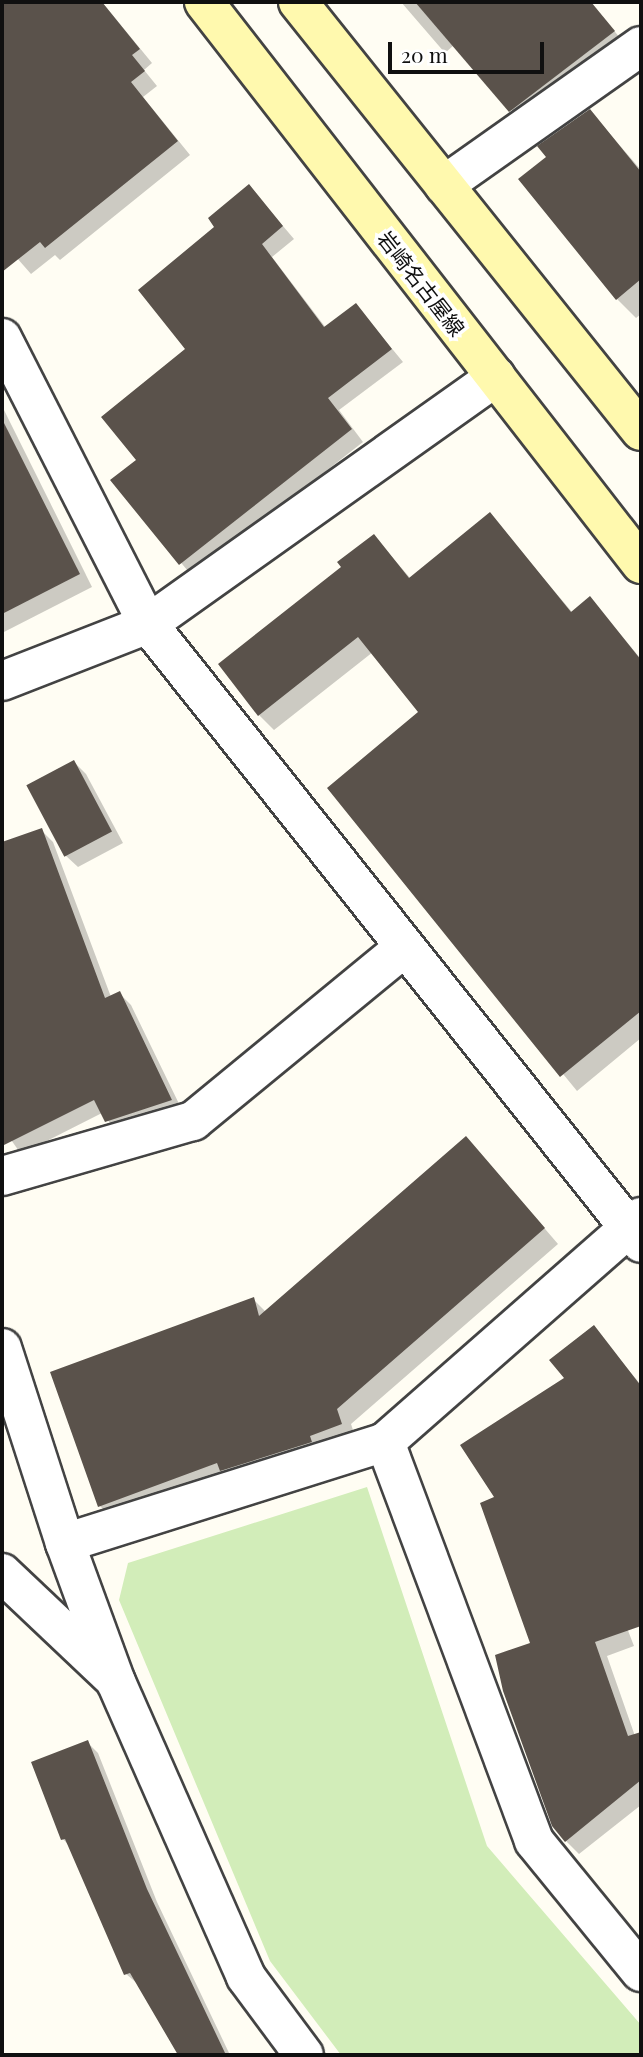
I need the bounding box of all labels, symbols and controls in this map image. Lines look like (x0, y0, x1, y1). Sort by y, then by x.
scale bar (391, 28, 547, 72)
text: 20 m (401, 40, 448, 68)
street label: 岩崎名古屋線 (373, 226, 471, 340)

